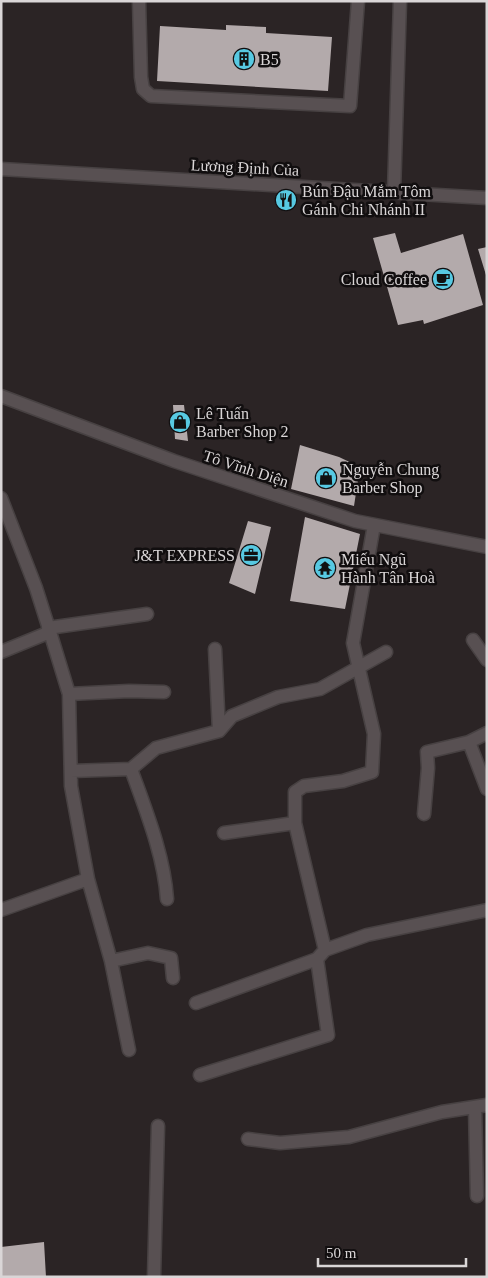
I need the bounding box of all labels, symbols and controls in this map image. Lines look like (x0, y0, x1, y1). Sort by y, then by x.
building icon: B5 (232, 47, 256, 71)
place label: B5 (260, 51, 279, 68)
street label: Lương Định Của (190, 156, 300, 180)
place label: Bún Đậu Mắm Tôm Gánh Chi Nhánh II (302, 183, 432, 218)
restaurant icon: Bún Đậu Mắm Tôm Gánh Chi Nhánh II (274, 188, 298, 212)
cafe icon: Cloud Coffee (431, 267, 455, 291)
place label: Cloud Coffee (341, 271, 427, 288)
place label: Lê Tuấn Barber Shop 2 (196, 405, 288, 441)
shop icon: Lê Tuấn Barber Shop 2 (168, 410, 192, 434)
street label: Tô Vĩnh Diện (201, 447, 291, 490)
place label: Nguyễn Chung Barber Shop (342, 461, 439, 497)
shop icon: Nguyễn Chung Barber Shop (314, 466, 338, 490)
office icon: J&T EXPRESS (239, 543, 263, 567)
place label: J&T EXPRESS (134, 547, 235, 564)
place label: Miếu Ngũ Hành Tân Hoà (341, 551, 435, 586)
temple icon: Miếu Ngũ Hành Tân Hoà (313, 556, 337, 580)
scale bar (318, 1236, 466, 1268)
text: 50 m (326, 1245, 357, 1261)

